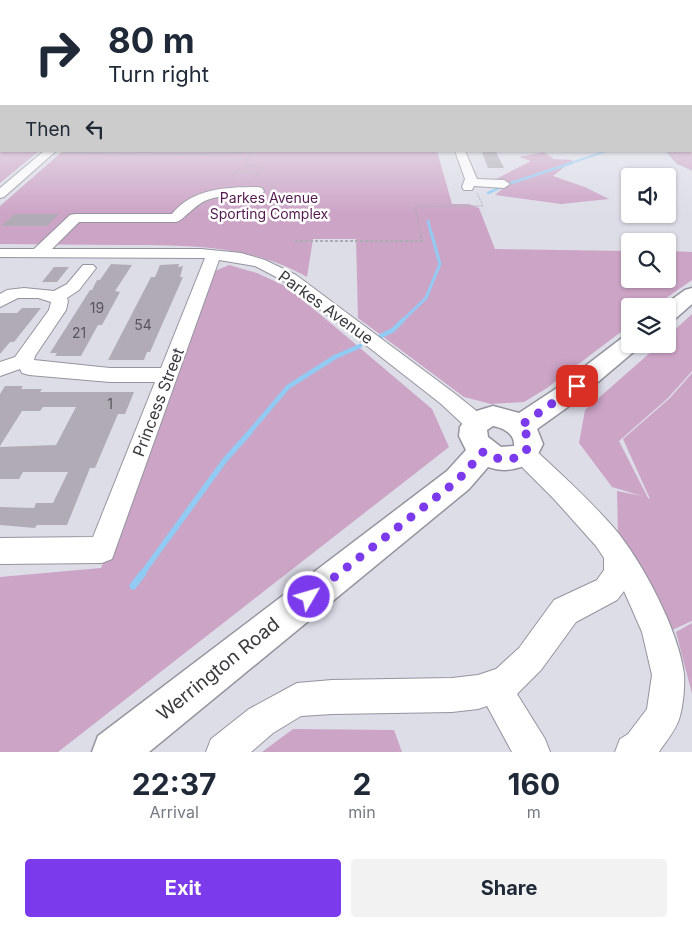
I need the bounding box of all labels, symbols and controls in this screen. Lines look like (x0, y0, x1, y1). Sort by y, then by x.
text: 80 m (108, 19, 195, 61)
icon: right (25, 20, 90, 85)
text: Turn right (108, 61, 209, 87)
icon: left (81, 115, 109, 143)
text: Then (25, 118, 71, 141)
map controls (621, 168, 676, 353)
button: sound (621, 168, 676, 223)
park label: Parkes Avenue Sporting Complex (210, 189, 329, 222)
button: search (621, 233, 676, 288)
street label: Parkes Avenue (275, 266, 377, 348)
button: layers (621, 298, 676, 353)
house number: 19 (90, 299, 104, 316)
house number: 54 (134, 316, 152, 333)
house number: 21 (72, 324, 86, 341)
street label: Princess Street (128, 345, 188, 459)
pin (556, 365, 598, 407)
icon: arrive (563, 372, 591, 400)
house number: 1 (107, 395, 113, 412)
position arrow (282, 570, 334, 622)
street label: Werrington Road (152, 613, 284, 725)
text: 22:37 (132, 766, 216, 802)
text: 2 (353, 766, 371, 802)
text: 160 (508, 766, 560, 802)
text: Arrival (150, 802, 199, 822)
text: min (348, 802, 376, 822)
text: m (527, 802, 541, 822)
button: Exit (25, 859, 341, 917)
button: Share (351, 859, 667, 917)

